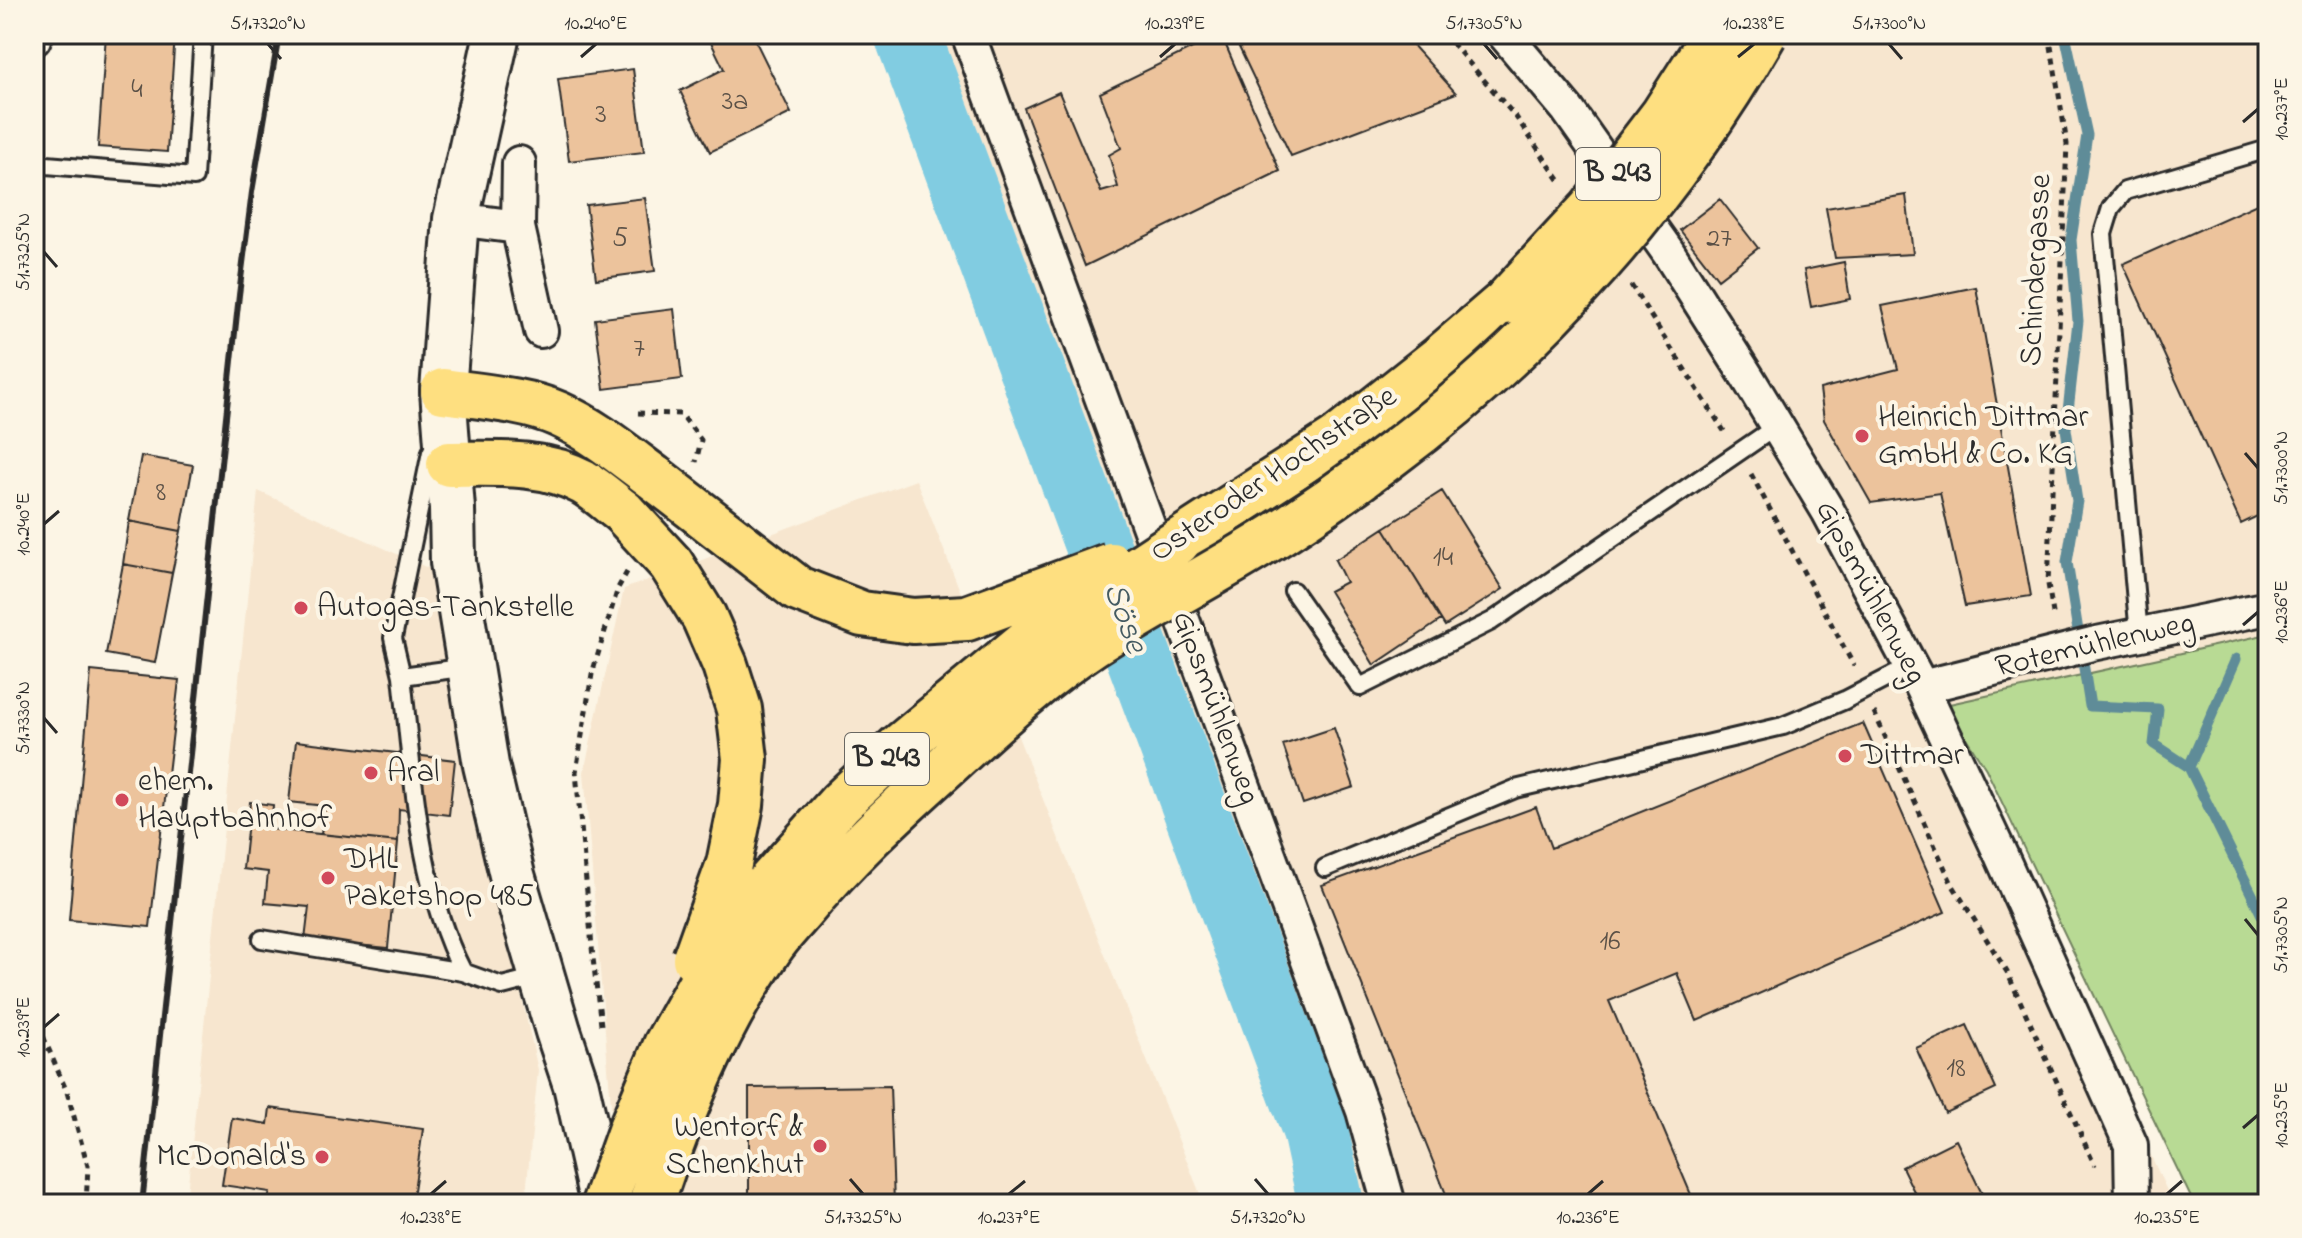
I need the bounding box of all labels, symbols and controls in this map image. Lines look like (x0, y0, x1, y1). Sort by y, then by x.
text: 51.7320°N (230, 10, 306, 39)
text: 10.240°E (564, 10, 628, 39)
text: 10.239°E (1145, 10, 1205, 39)
text: 51.7305°N (1445, 10, 1523, 39)
text: 10.238°E (1723, 10, 1785, 39)
text: 51.7300°N (1852, 10, 1926, 39)
house number: 4 (131, 70, 143, 111)
text: 10.237°E (2268, 78, 2297, 141)
house number: 3a (722, 82, 748, 123)
house number: 3 (595, 95, 607, 136)
road number: B 243 (1576, 148, 1660, 200)
street label: Schindergasse (2008, 172, 2066, 367)
text: 51.7325°N (10, 213, 39, 291)
house number: 5 (612, 218, 628, 259)
house number: 27 (1706, 219, 1732, 260)
house number: 7 (633, 329, 645, 370)
street label: Osteroder Hochstraße (1141, 374, 1408, 575)
place label: Heinrich Dittmar GmbH & Co. KG (1878, 395, 2088, 479)
marker: Heinrich Dittmar GmbH & Co. KG (1853, 427, 1871, 445)
text: 51.7300°N (2268, 431, 2297, 505)
house number: 8 (156, 473, 166, 514)
text: 10.240°E (10, 492, 39, 556)
street label: Gipsmühlenweg (1802, 492, 1938, 694)
house number: 14 (1433, 538, 1454, 579)
water label: Söse (1088, 576, 1160, 662)
text: 10.236°E (2268, 580, 2297, 644)
place label: Autogas-Tankstelle (317, 585, 575, 632)
marker: Autogas-Tankstelle (292, 599, 310, 617)
street label: Rotemühlenweg (1991, 600, 2199, 692)
street label: Gipsmühlenweg (1158, 605, 1272, 811)
text: 51.7330°N (10, 681, 39, 755)
road number: B 243 (845, 733, 929, 785)
place label: Dittmar (1860, 733, 1964, 780)
marker: Dittmar (1836, 747, 1854, 765)
place label: Aral (387, 750, 439, 797)
place label: ehem. Hauptbahnhof (138, 759, 332, 843)
marker: Aral (362, 764, 380, 782)
marker: ehem. Hauptbahnhof (113, 791, 131, 809)
place label: DHL Paketshop 485 (343, 837, 534, 921)
marker: DHL Paketshop 485 (319, 869, 337, 887)
text: 51.7305°N (2268, 896, 2297, 974)
house number: 16 (1599, 922, 1621, 963)
text: 10.239°E (10, 997, 39, 1057)
house number: 18 (1946, 1049, 1966, 1090)
text: 10.235°E (2268, 1082, 2297, 1148)
place label: Wentorf & Schenkhut (666, 1105, 804, 1189)
place label: McDonald's (156, 1134, 306, 1181)
marker: Wentorf & Schenkhut (811, 1137, 829, 1155)
marker: McDonald's (313, 1148, 331, 1166)
text: 10.238°E (400, 1204, 462, 1233)
text: 51.7325°N (824, 1204, 902, 1233)
text: 10.237°E (978, 1204, 1041, 1233)
text: 51.7320°N (1230, 1204, 1306, 1233)
text: 10.236°E (1556, 1204, 1620, 1233)
text: 10.235°E (2134, 1204, 2200, 1233)

